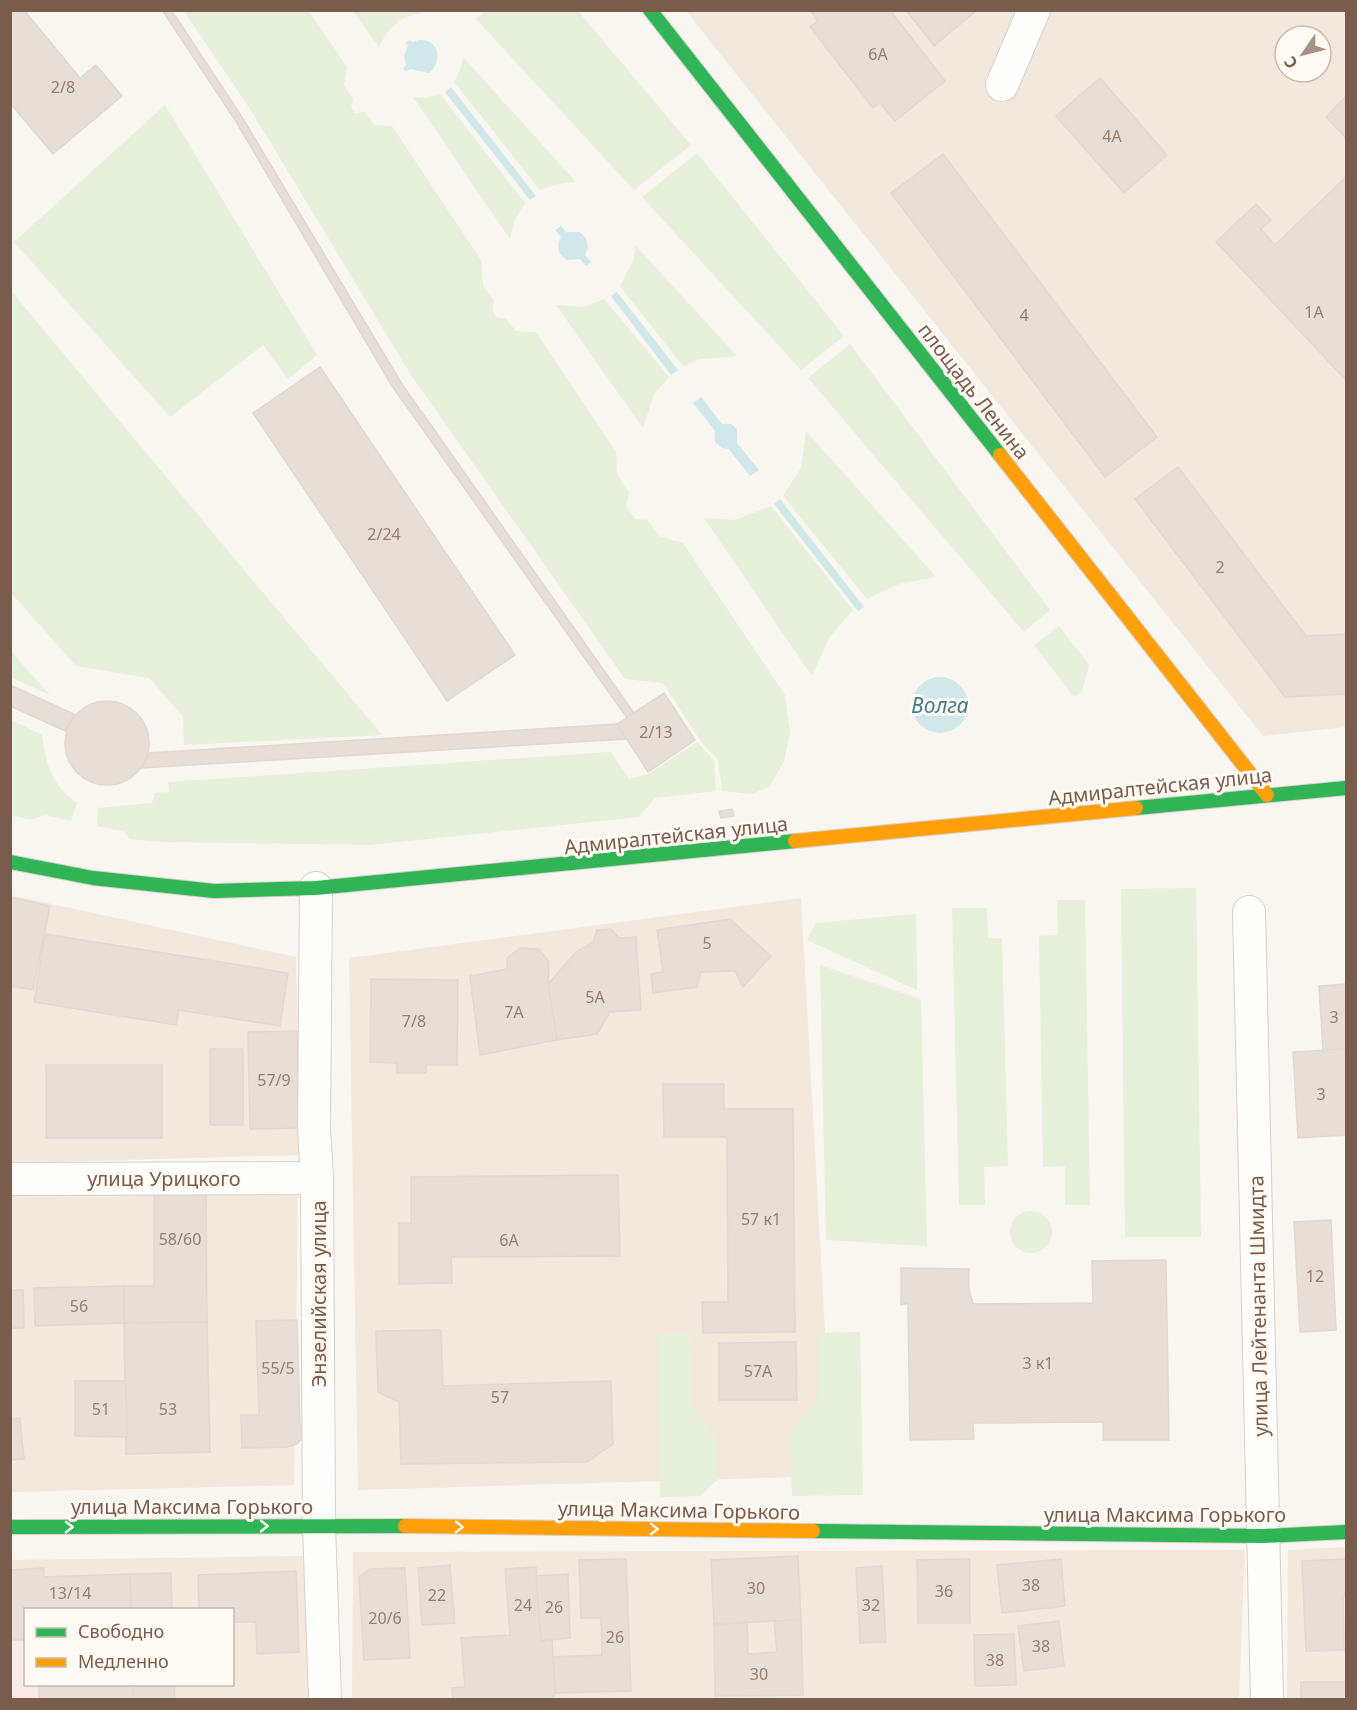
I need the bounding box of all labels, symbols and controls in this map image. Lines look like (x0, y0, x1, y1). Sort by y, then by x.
north arrow (1273, 24, 1333, 84)
house number: 6А (868, 43, 888, 65)
text: С (1279, 52, 1303, 73)
house number: 2/8 (51, 76, 75, 98)
house number: 4А (1102, 125, 1122, 147)
house number: 1А (1304, 301, 1324, 323)
house number: 4 (1019, 304, 1029, 326)
street label: площадь Ленина (912, 317, 1036, 465)
house number: 2/24 (367, 523, 401, 545)
house number: 2 (1215, 556, 1225, 578)
water label: Волга (911, 691, 969, 719)
house number: 2/13 (639, 721, 673, 743)
street label: Адмиралтейская улица (1047, 761, 1273, 811)
street label: Адмиралтейская улица (563, 810, 789, 860)
house number: 5 (702, 932, 712, 954)
house number: 5А (585, 986, 605, 1008)
house number: 7А (504, 1001, 524, 1023)
house number: 3 (1329, 1006, 1339, 1028)
house number: 7/8 (402, 1010, 426, 1032)
house number: 57/9 (257, 1069, 291, 1091)
house number: 3 (1316, 1083, 1326, 1105)
street label: улица Урицкого (87, 1165, 241, 1192)
street label: улица Лейтенанта Шмидта (1242, 1175, 1274, 1437)
street label: Энзелийская улица (305, 1200, 332, 1388)
house number: 57 к1 (741, 1208, 781, 1230)
house number: 58/60 (159, 1228, 201, 1250)
house number: 6А (499, 1229, 519, 1251)
house number: 12 (1306, 1265, 1324, 1287)
house number: 56 (70, 1295, 88, 1317)
house number: 3 к1 (1023, 1352, 1053, 1374)
house number: 55/5 (261, 1357, 295, 1379)
house number: 57А (744, 1360, 773, 1382)
house number: 57 (491, 1386, 509, 1408)
house number: 51 (92, 1398, 110, 1420)
house number: 53 (159, 1398, 177, 1420)
street label: улица Максима Горького (71, 1493, 313, 1520)
street label: улица Максима Горького (558, 1494, 800, 1526)
street label: улица Максима Горького (1044, 1501, 1286, 1528)
one-way arrow (259, 1520, 268, 1532)
one-way arrow (64, 1521, 73, 1533)
one-way arrow (454, 1521, 463, 1533)
one-way arrow (649, 1523, 658, 1535)
house number: 38 (1022, 1574, 1040, 1596)
house number: 30 (747, 1577, 765, 1599)
house number: 36 (935, 1580, 953, 1602)
house number: 13/14 (49, 1582, 91, 1604)
house number: 22 (428, 1584, 446, 1606)
house number: 24 (514, 1594, 532, 1616)
house number: 32 (862, 1594, 880, 1616)
house number: 26 (545, 1596, 563, 1618)
house number: 20/6 (368, 1607, 402, 1629)
legend (24, 1608, 234, 1686)
text: Свободно (78, 1619, 164, 1643)
house number: 26 (606, 1626, 624, 1648)
house number: 38 (1032, 1635, 1050, 1657)
text: Медленно (78, 1649, 169, 1673)
house number: 38 (986, 1649, 1004, 1671)
house number: 30 (750, 1663, 768, 1685)

